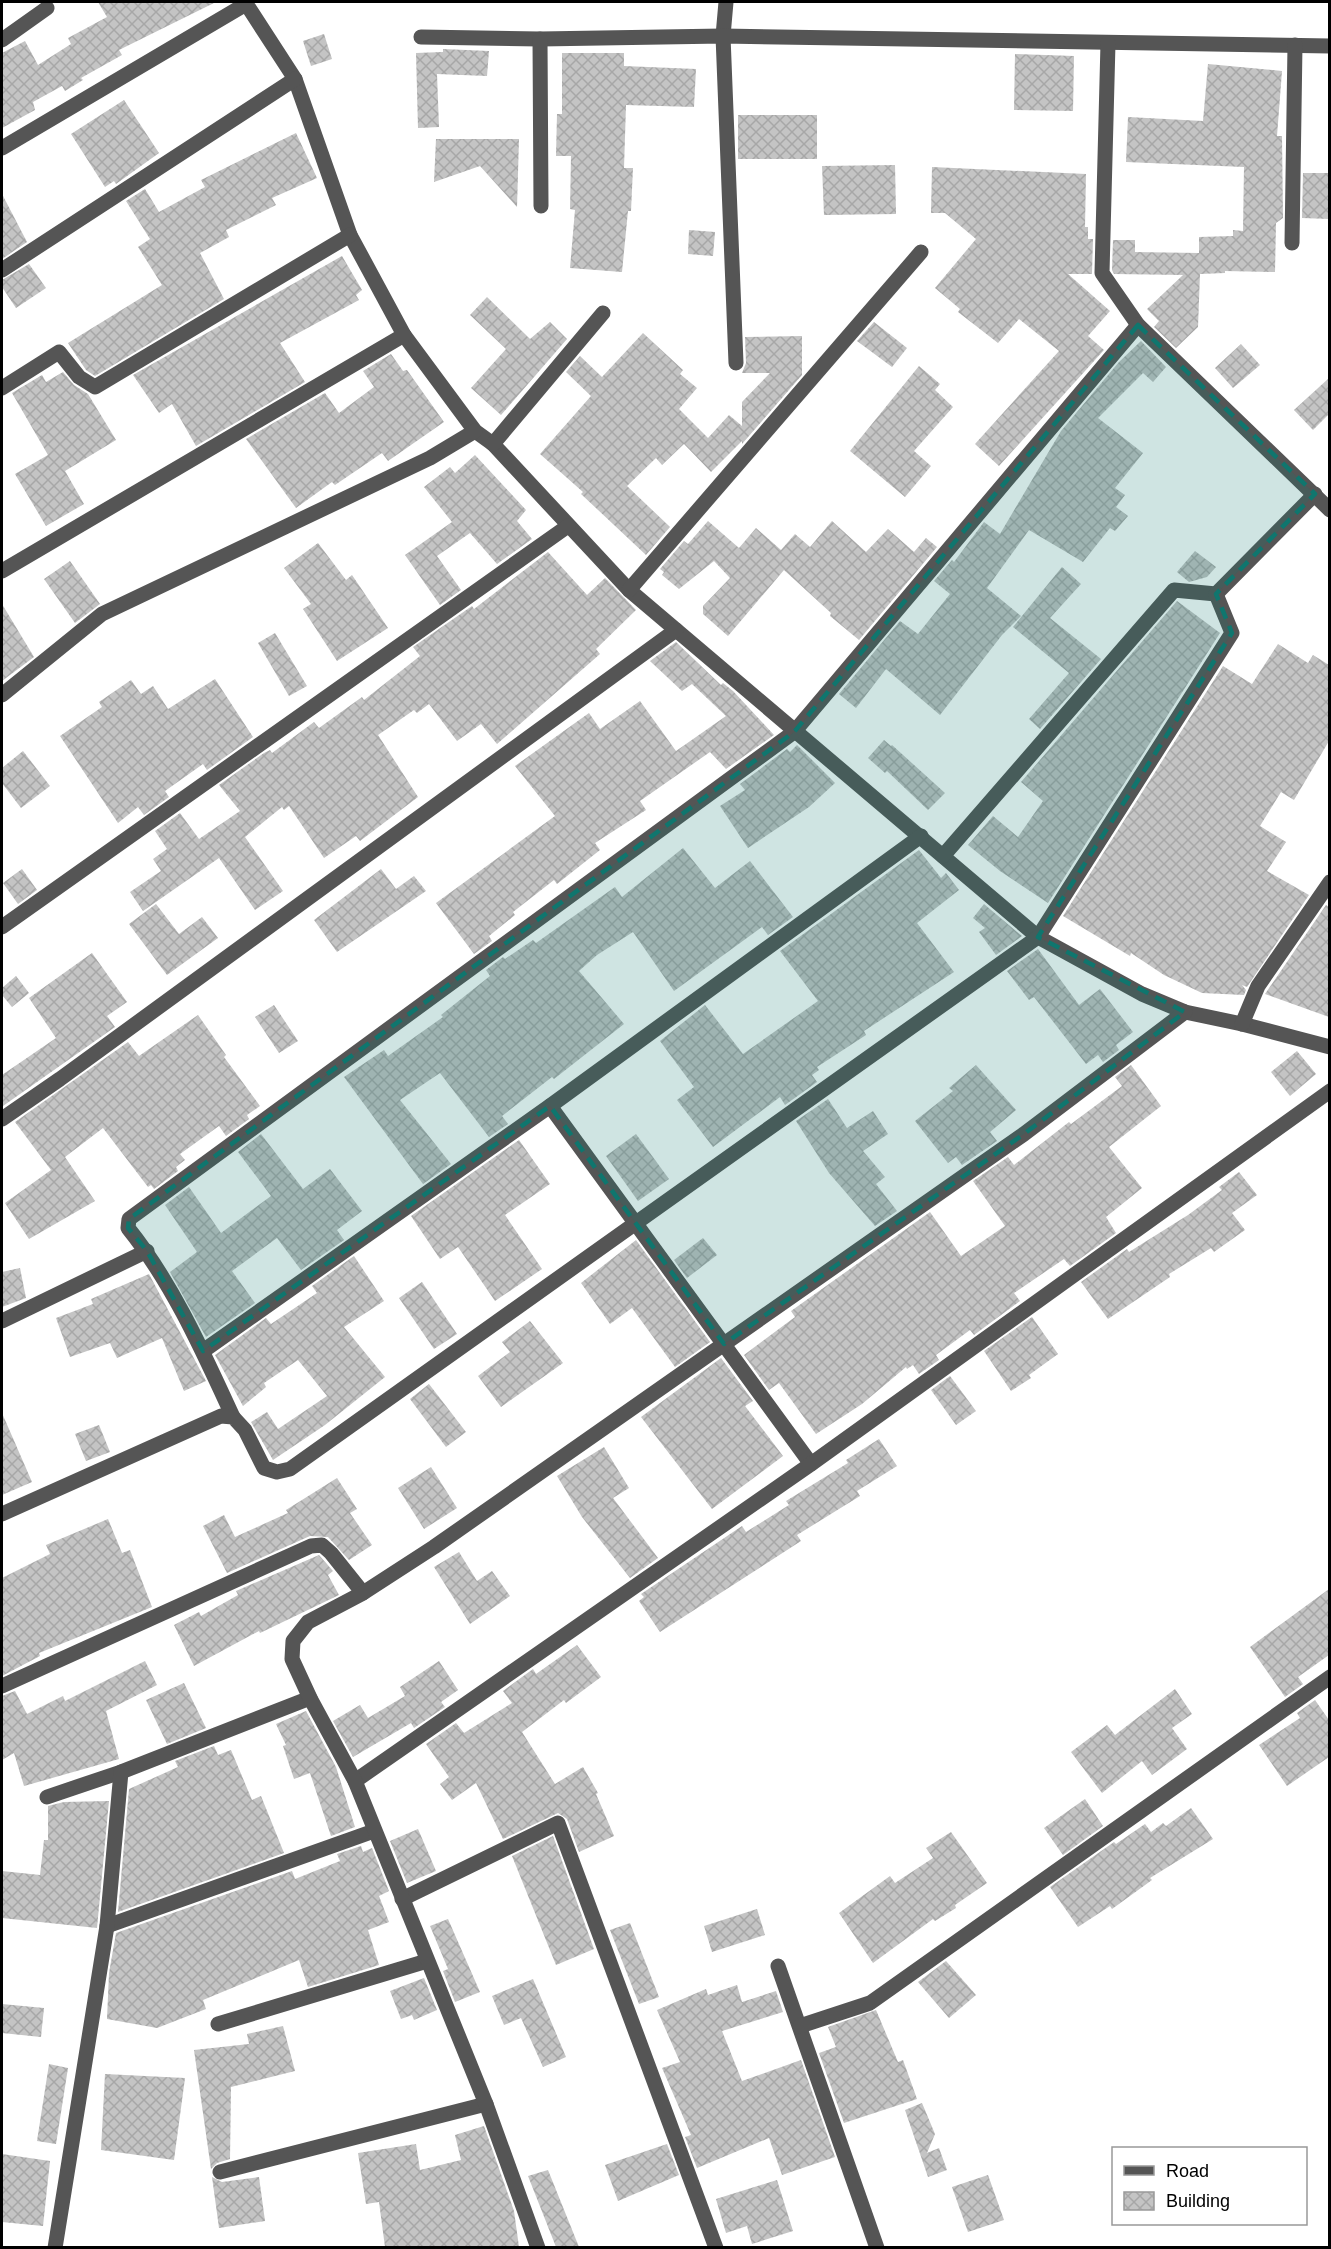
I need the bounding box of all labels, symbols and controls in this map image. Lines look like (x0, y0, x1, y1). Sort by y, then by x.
legend (1112, 2147, 1307, 2225)
text: Road (1166, 2161, 1209, 2181)
text: Building (1166, 2191, 1230, 2211)

